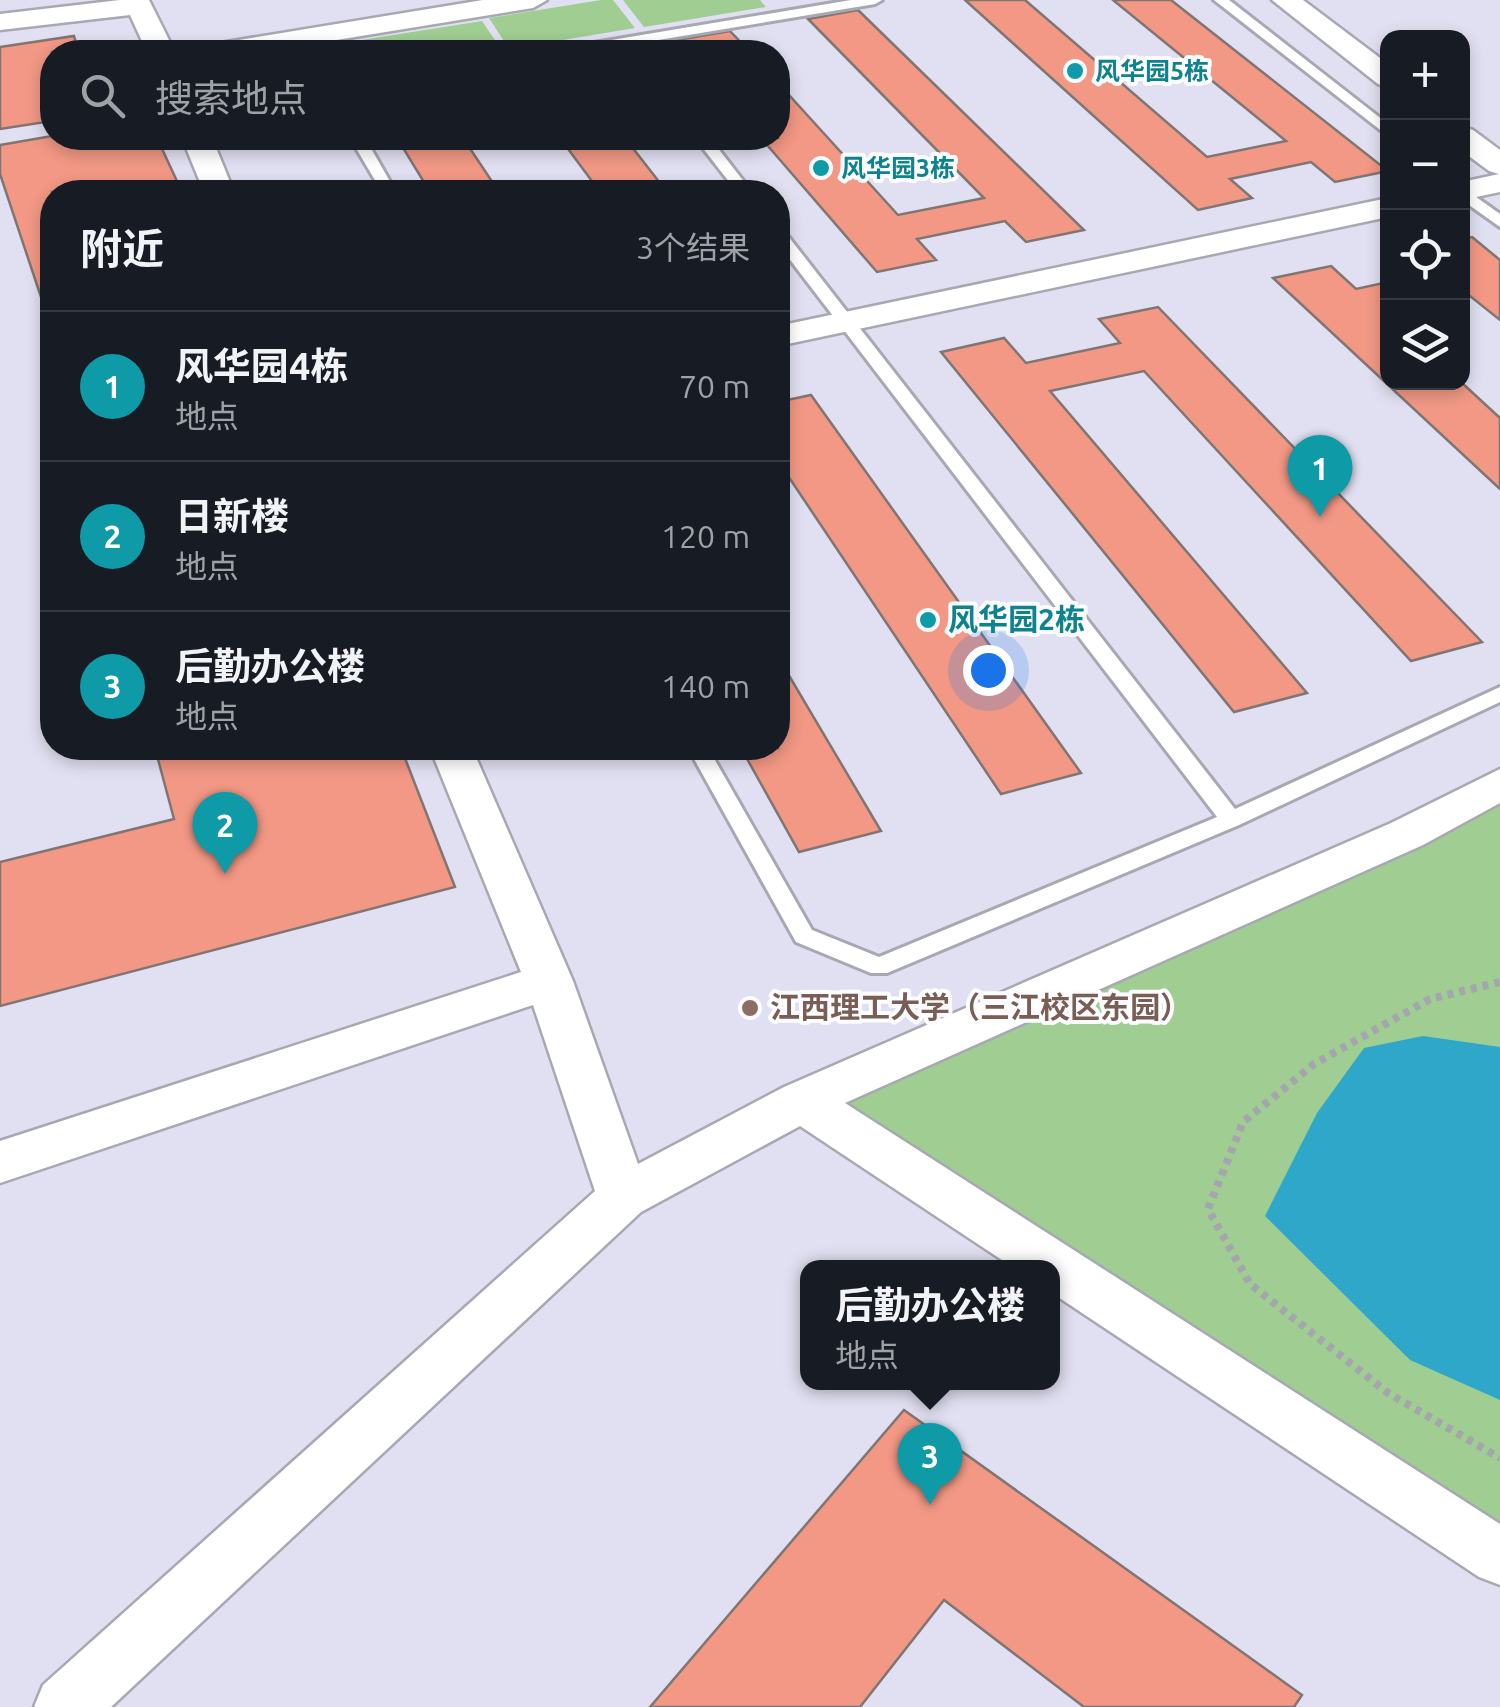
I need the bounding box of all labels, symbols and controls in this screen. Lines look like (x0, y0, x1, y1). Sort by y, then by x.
map controls (1380, 30, 1470, 390)
button: + (1380, 30, 1470, 120)
search box (40, 40, 790, 150)
place label: 风华园5栋 (1095, 57, 1209, 85)
marker: 风华园5栋 (1064, 60, 1086, 82)
icon: search (75, 68, 130, 123)
text: 搜索地点 (155, 77, 307, 119)
button: − (1380, 120, 1470, 210)
place label: 风华园3栋 (841, 154, 955, 182)
marker: 风华园3栋 (810, 157, 832, 179)
button: locate (1380, 210, 1470, 300)
text: 附近 (80, 225, 164, 272)
text: 3个结果 (636, 229, 750, 265)
button: layers (1380, 300, 1470, 390)
text: 风华园4栋 (175, 345, 348, 387)
text: 1 (103, 368, 122, 404)
text: 70 m (679, 368, 750, 404)
text: 地点 (175, 398, 239, 434)
pin: 1 (1288, 434, 1352, 517)
text: 日新楼 (175, 495, 289, 537)
text: 2 (103, 518, 122, 554)
text: 120 m (661, 518, 750, 554)
text: 地点 (175, 548, 239, 584)
place label: 风华园2栋 (948, 602, 1085, 636)
marker: 风华园2栋 (917, 609, 939, 631)
text: 后勤办公楼 (175, 645, 365, 687)
your location (963, 645, 1014, 696)
text: 3 (103, 668, 122, 704)
text: 140 m (661, 668, 750, 704)
text: 地点 (175, 698, 239, 734)
pin: 2 (192, 792, 258, 874)
place label: 江西理工大学（三江校区东园） (770, 990, 1190, 1024)
marker: 江西理工大学（三江校区东园） (739, 997, 761, 1019)
popup (800, 1260, 1060, 1390)
text: 后勤办公楼 (835, 1284, 1025, 1326)
text: 地点 (835, 1337, 899, 1373)
pin: 3 (898, 1422, 962, 1505)

